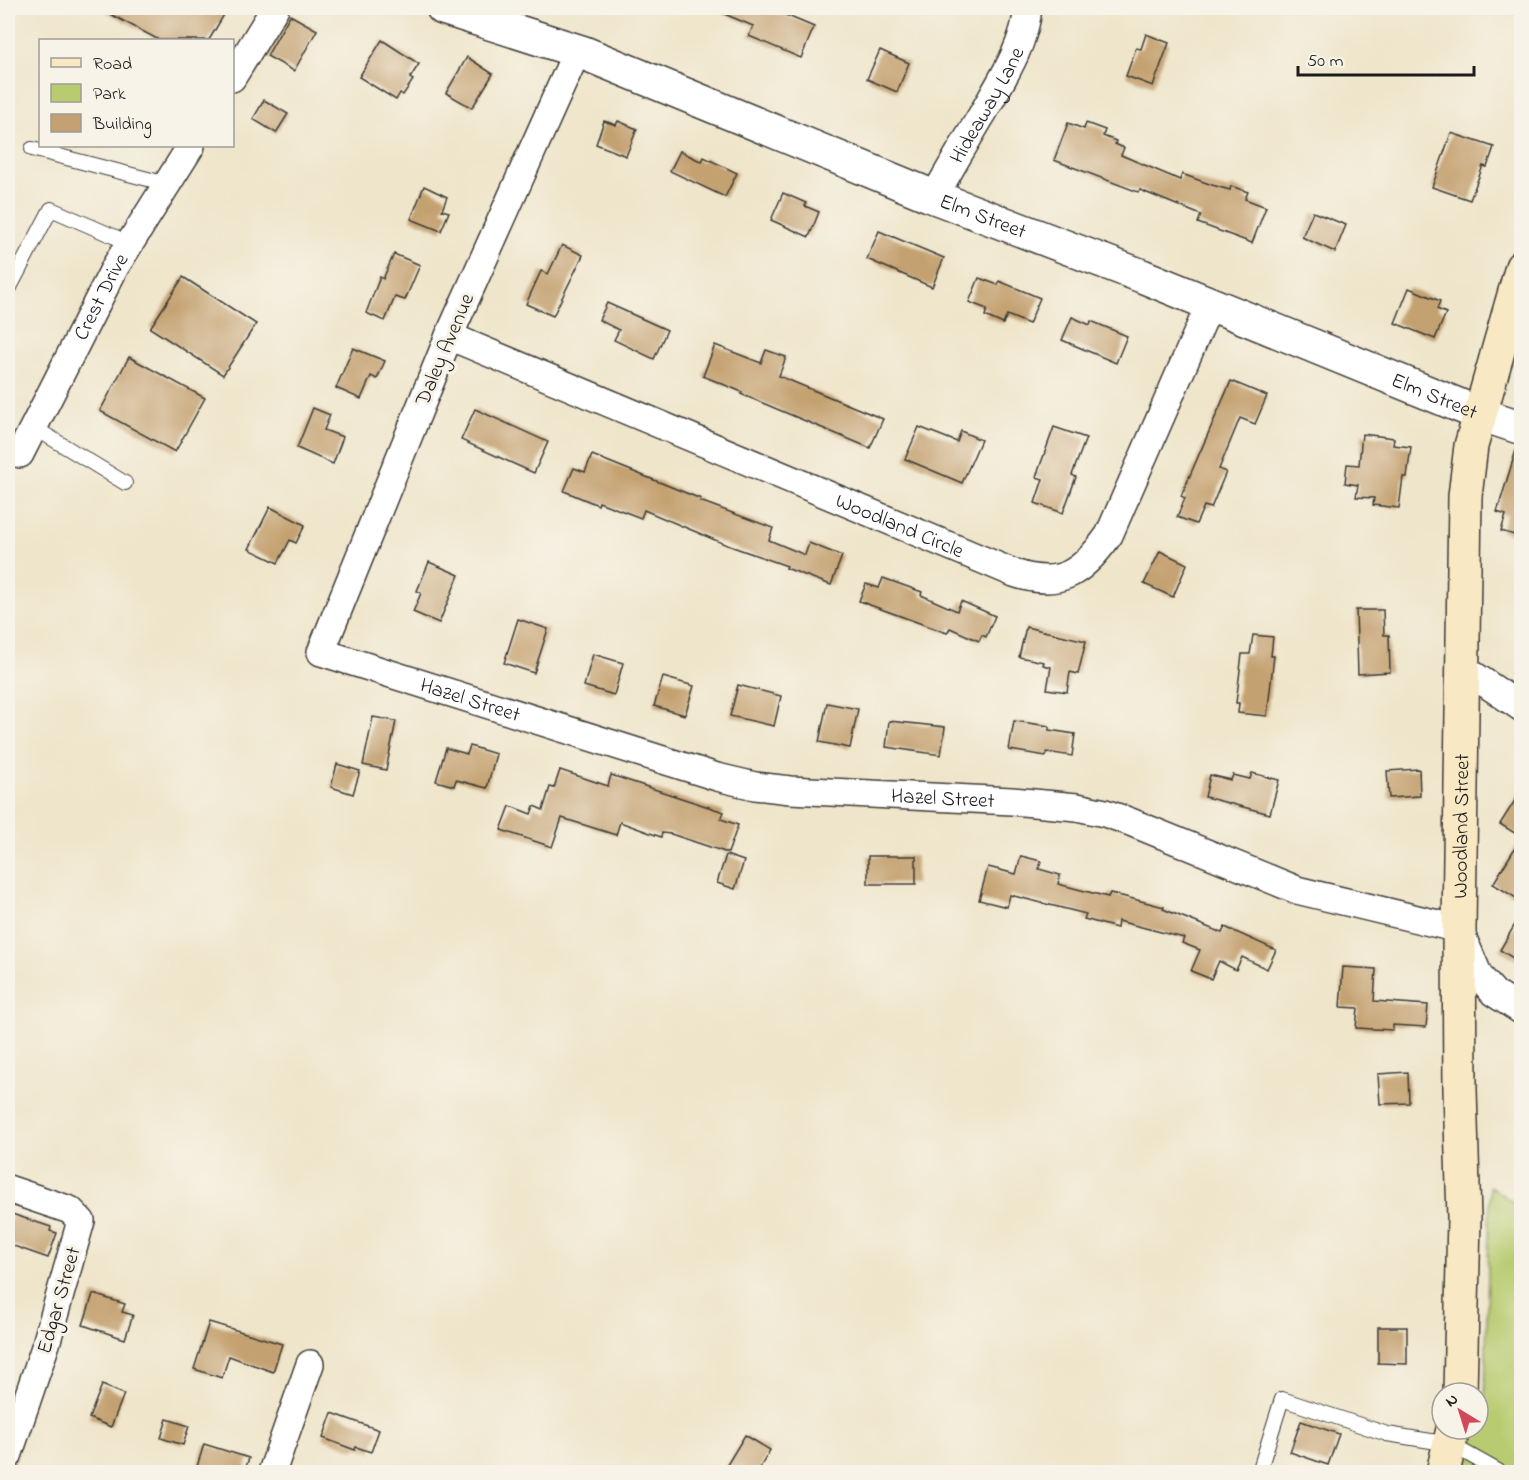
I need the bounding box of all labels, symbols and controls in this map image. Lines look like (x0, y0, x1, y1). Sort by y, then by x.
legend (39, 39, 234, 147)
scale bar (1298, 39, 1474, 77)
street label: Hideaway Lane (943, 42, 1033, 170)
text: 50 m (1307, 49, 1344, 75)
text: Road (93, 52, 132, 78)
text: Park (93, 82, 126, 108)
text: Building (92, 112, 152, 139)
street label: Elm Street (935, 187, 1030, 248)
street label: Crest Drive (67, 247, 137, 346)
street label: Daley Avenue (408, 288, 485, 412)
street label: Elm Street (1386, 366, 1482, 428)
street label: Woodland Circle (830, 487, 968, 567)
street label: Hazel Street (416, 671, 524, 731)
street label: Woodland Street (1446, 753, 1478, 899)
street label: Hazel Street (890, 782, 995, 817)
street label: Edgar Street (30, 1244, 91, 1358)
north arrow (1430, 1381, 1490, 1441)
text: N (1440, 1388, 1464, 1414)

